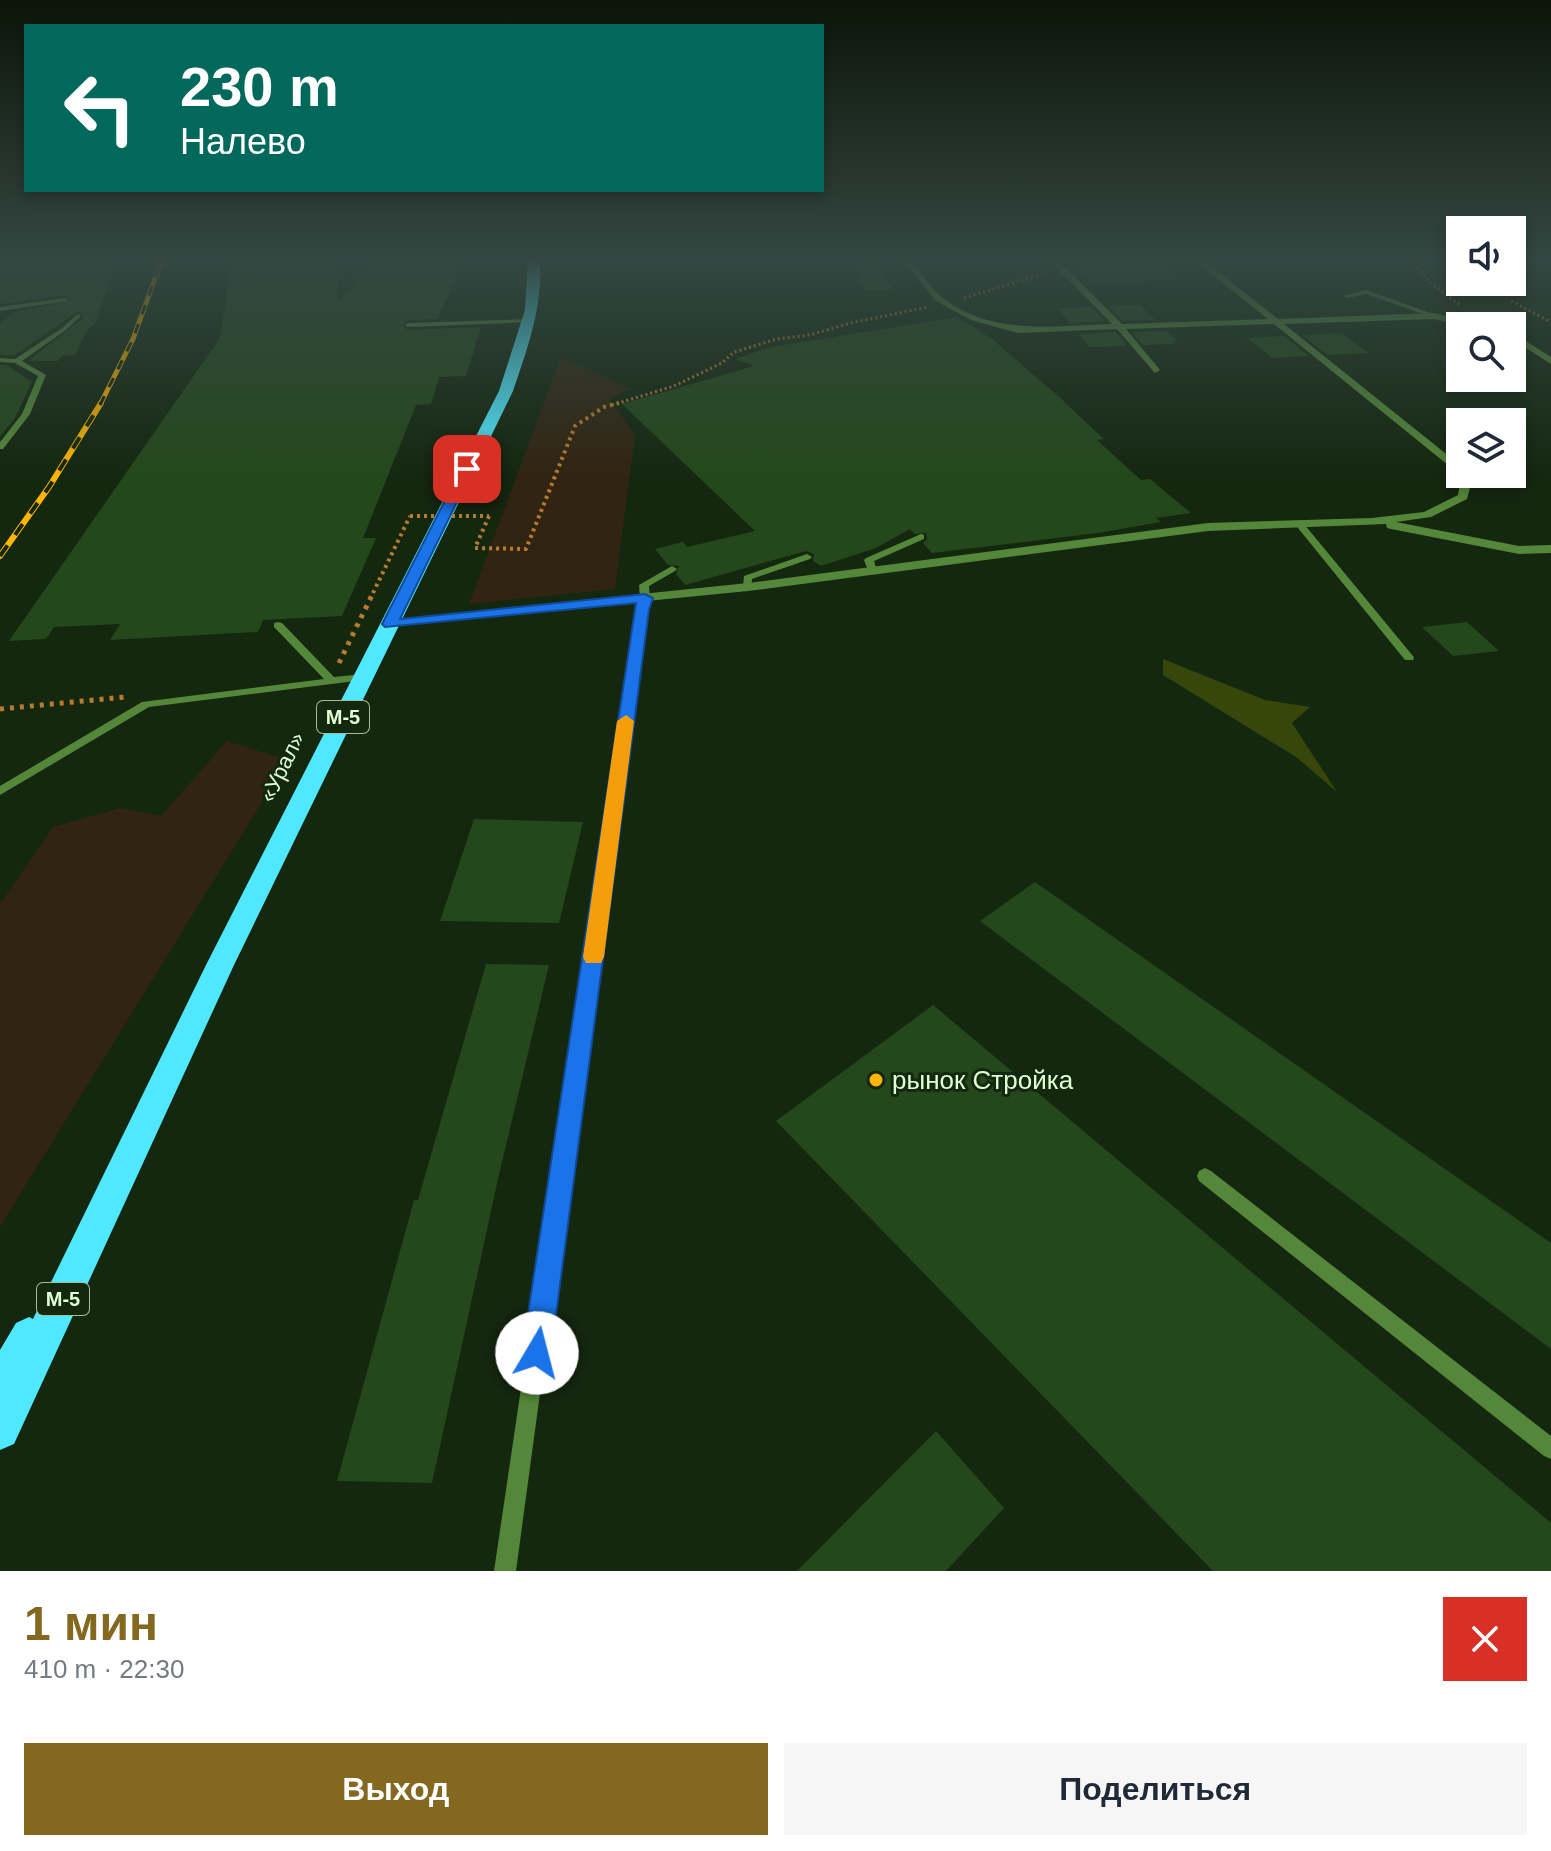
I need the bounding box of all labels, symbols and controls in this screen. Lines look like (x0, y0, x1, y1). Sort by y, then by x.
text: 230 m (180, 55, 339, 118)
icon: left (48, 56, 152, 160)
text: Налево (180, 121, 306, 162)
map controls (1446, 216, 1526, 488)
button: sound (1446, 216, 1526, 296)
button: search (1446, 312, 1526, 392)
button: layers (1446, 408, 1526, 488)
pin (433, 435, 501, 503)
icon: arrive (445, 447, 489, 491)
road number: М-5 (317, 701, 369, 733)
street label: «Урал» (254, 728, 310, 806)
place label: рынок Стройка (892, 1065, 1074, 1095)
marker: рынок Стройка (867, 1071, 885, 1089)
road number: М-5 (37, 1283, 89, 1315)
position arrow (495, 1311, 579, 1395)
text: 1 мин (24, 1597, 158, 1650)
button: close (1443, 1597, 1527, 1681)
text: 410 m · 22:30 (24, 1654, 184, 1684)
button: Выход (24, 1743, 768, 1835)
button: Поделиться (784, 1743, 1527, 1835)

